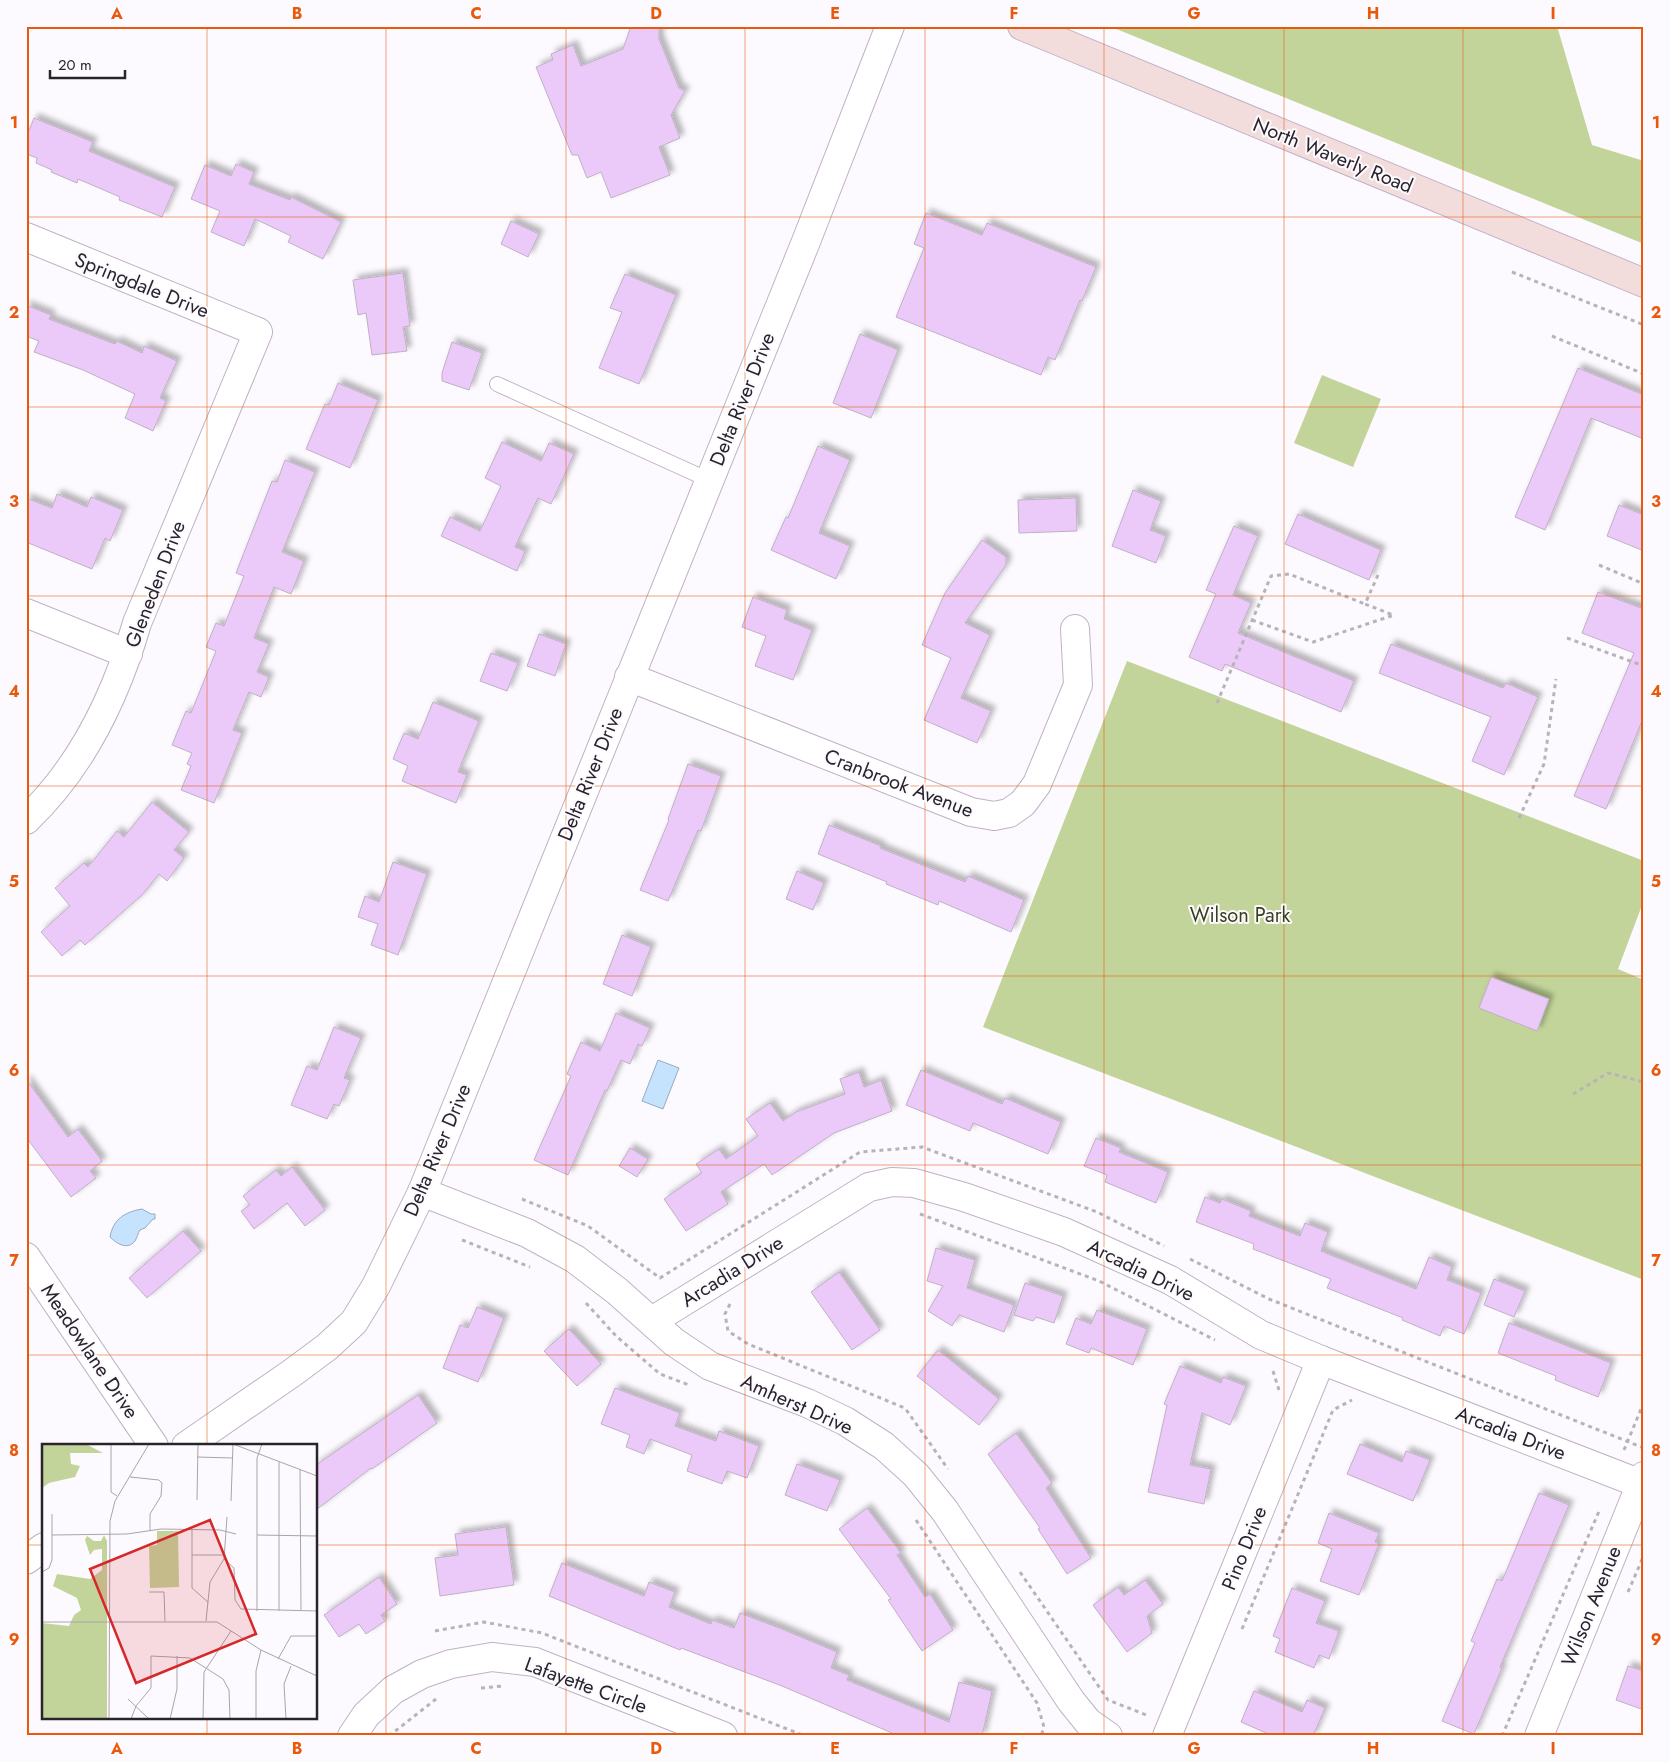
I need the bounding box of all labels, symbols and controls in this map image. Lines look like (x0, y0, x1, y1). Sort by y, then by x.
text: A (110, 2, 123, 25)
text: B (292, 2, 302, 25)
text: C (470, 2, 482, 25)
text: D (650, 2, 662, 25)
text: E (830, 2, 840, 25)
text: F (1010, 2, 1018, 25)
text: G (1187, 2, 1201, 25)
text: H (1367, 2, 1379, 25)
text: I (1550, 2, 1556, 25)
scale bar (50, 48, 125, 80)
text: 20 m (58, 54, 92, 76)
street label: North Waverly Road (1249, 110, 1417, 201)
text: 1 (10, 111, 18, 134)
text: 1 (1652, 111, 1660, 134)
street label: Springdale Drive (70, 245, 213, 326)
text: 2 (9, 301, 19, 324)
text: 2 (1651, 301, 1661, 324)
street label: Delta River Drive (703, 328, 782, 470)
text: 3 (9, 490, 19, 513)
text: 3 (1651, 490, 1661, 513)
street label: Gleneden Drive (118, 516, 193, 652)
text: 4 (8, 680, 20, 703)
text: 4 (1650, 680, 1662, 703)
street label: Delta River Drive (551, 703, 630, 845)
street label: Cranbrook Avenue (820, 742, 978, 825)
text: 5 (9, 870, 19, 893)
text: 5 (1651, 870, 1661, 893)
park label: Wilson Park (1190, 901, 1291, 930)
text: 6 (9, 1059, 19, 1082)
text: 6 (1651, 1059, 1661, 1082)
street label: Delta River Drive (396, 1079, 478, 1221)
street label: Arcadia Drive (676, 1228, 789, 1314)
street label: Arcadia Drive (1082, 1232, 1199, 1309)
text: 7 (9, 1249, 19, 1272)
text: 7 (1651, 1249, 1661, 1272)
street label: Meadowlane Drive (34, 1278, 146, 1425)
street label: Amherst Drive (736, 1367, 857, 1442)
street label: Arcadia Drive (1452, 1399, 1570, 1468)
text: 8 (9, 1439, 19, 1462)
text: 8 (1651, 1439, 1661, 1462)
inset map (42, 1444, 318, 1720)
street label: Pino Drive (1215, 1502, 1274, 1594)
street label: Wilson Avenue (1554, 1542, 1629, 1671)
text: 9 (9, 1628, 19, 1651)
text: 9 (1651, 1628, 1661, 1651)
street label: Lafayette Circle (521, 1650, 651, 1721)
text: A (110, 1737, 123, 1760)
text: B (292, 1737, 302, 1760)
text: C (470, 1737, 482, 1760)
text: D (650, 1737, 662, 1760)
text: E (830, 1737, 840, 1760)
text: F (1010, 1737, 1018, 1760)
text: G (1187, 1737, 1201, 1760)
text: H (1367, 1737, 1379, 1760)
text: I (1550, 1737, 1556, 1760)

